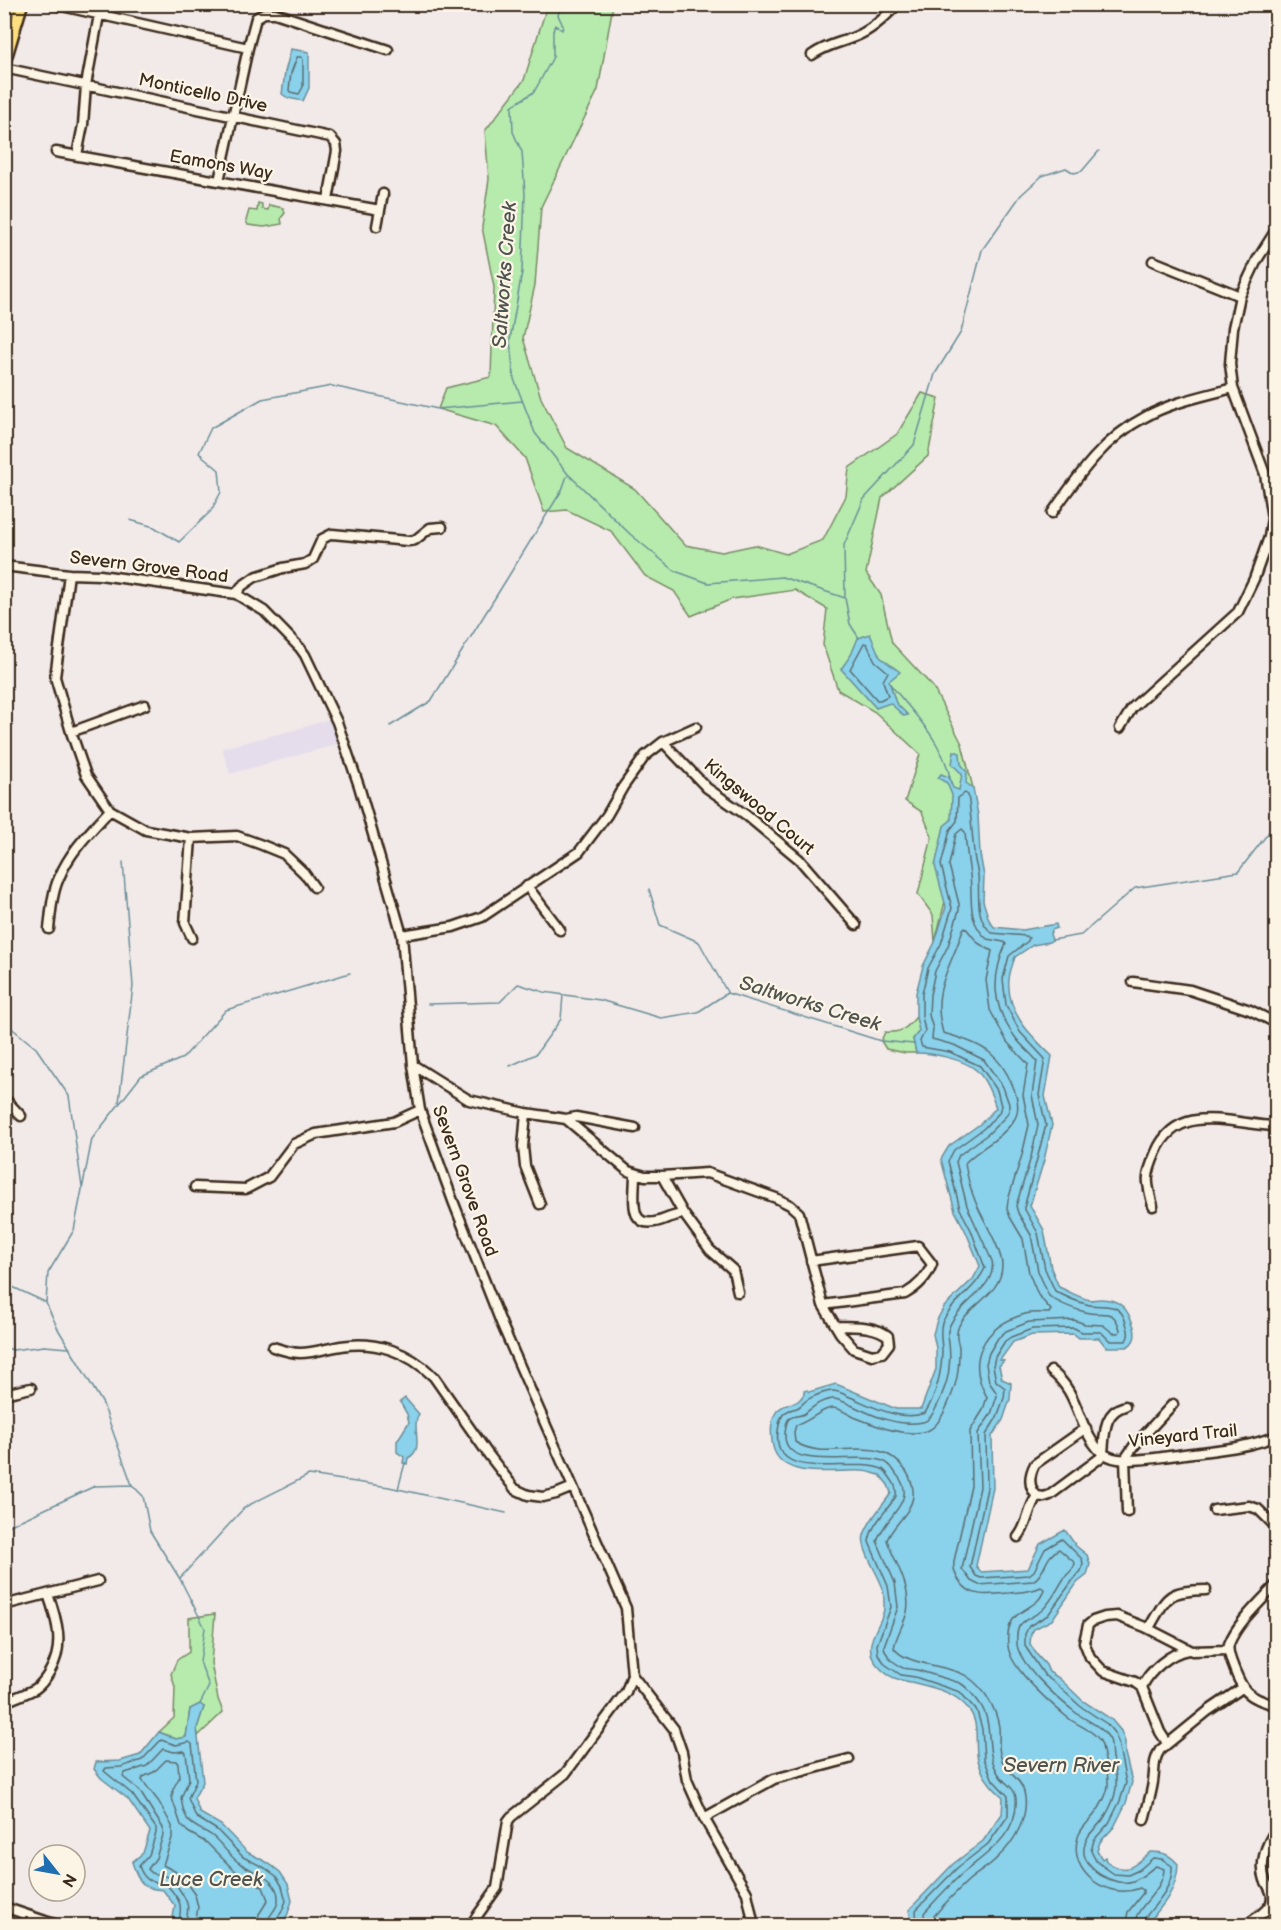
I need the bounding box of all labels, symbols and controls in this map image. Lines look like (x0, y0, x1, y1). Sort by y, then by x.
street label: Monticello Drive (137, 69, 270, 117)
street label: Eamons Way (168, 146, 275, 185)
water label: Saltworks Creek (488, 200, 522, 349)
street label: Severn Grove Road (69, 547, 229, 587)
street label: Kingswood Court (699, 755, 819, 860)
water label: Saltworks Creek (736, 971, 885, 1037)
street label: Severn Grove Road (428, 1103, 502, 1259)
street label: Vineyard Trail (1128, 1420, 1238, 1452)
water label: Severn River (1003, 1754, 1121, 1778)
north arrow (27, 1843, 87, 1903)
water label: Luce Creek (159, 1868, 264, 1892)
text: N (57, 1870, 80, 1890)

